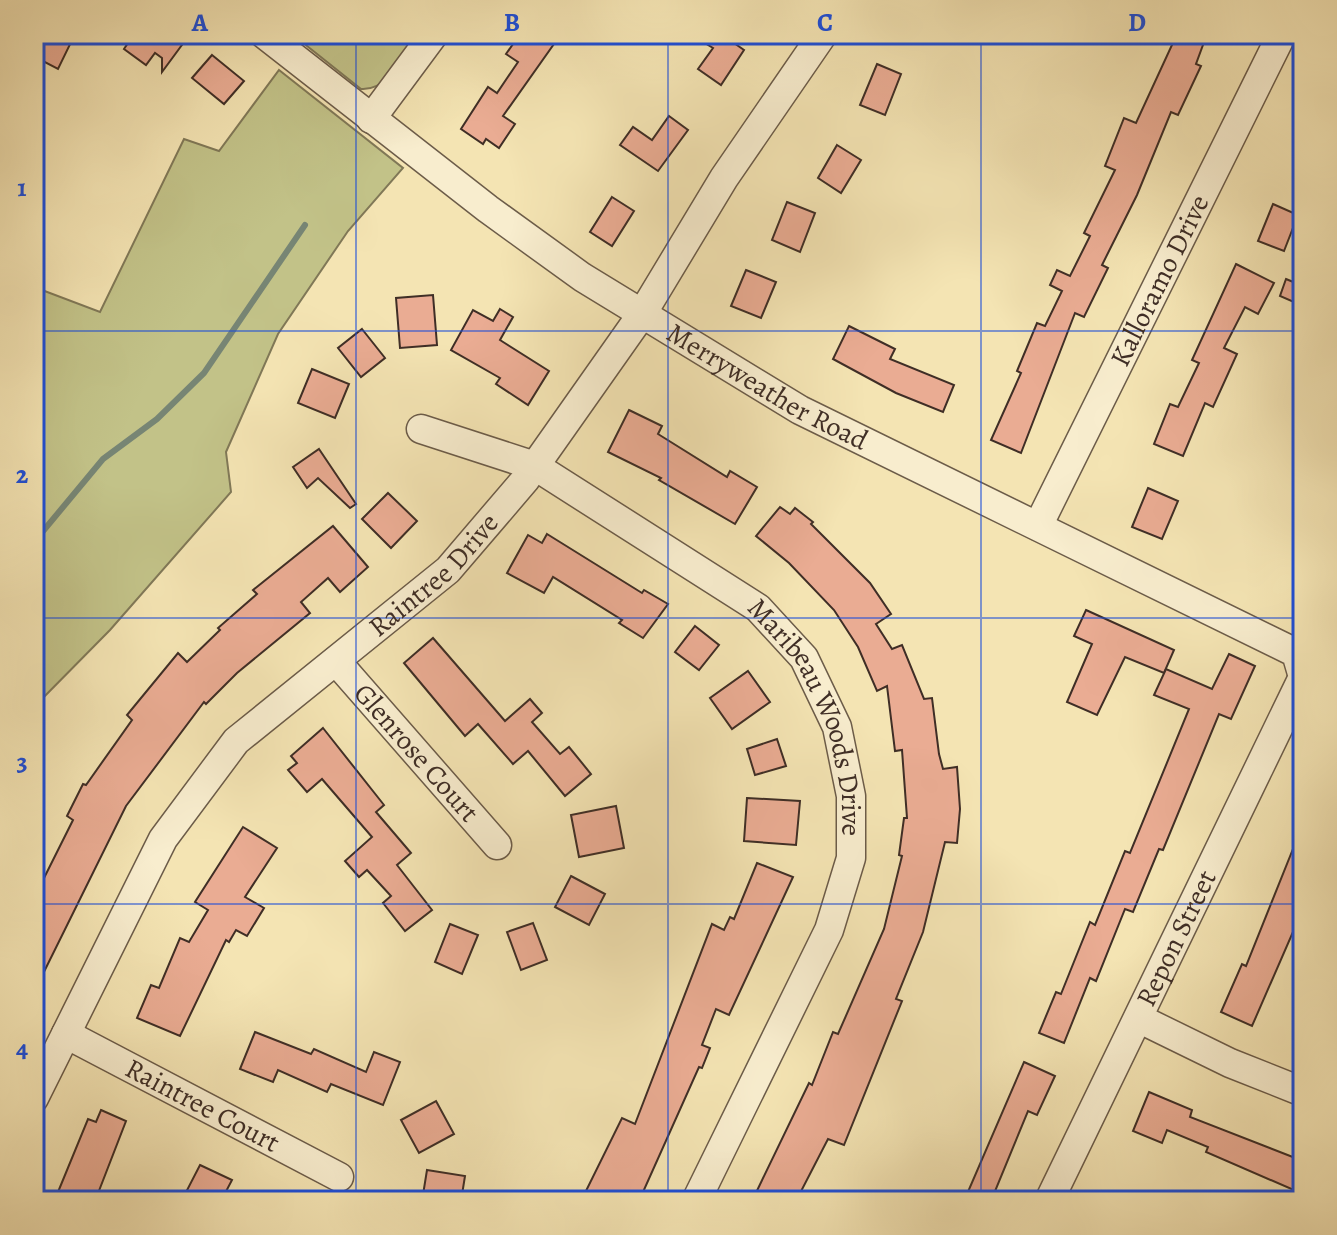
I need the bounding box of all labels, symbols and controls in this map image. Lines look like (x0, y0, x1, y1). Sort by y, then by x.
text: A (191, 5, 209, 40)
text: B (504, 5, 520, 40)
text: C (817, 5, 833, 40)
text: D (1128, 5, 1146, 40)
text: 1 (17, 170, 27, 205)
street label: Kalloramo Drive (1101, 188, 1218, 373)
street label: Merryweather Road (660, 314, 875, 460)
text: 2 (16, 457, 29, 492)
street label: Raintree Drive (361, 505, 507, 646)
street label: Maribeau Woods Drive (739, 590, 870, 836)
street label: Glenrose Court (345, 675, 488, 830)
text: 3 (16, 744, 28, 779)
street label: Repon Street (1127, 864, 1226, 1013)
text: 4 (16, 1031, 28, 1066)
street label: Raintree Court (119, 1049, 286, 1162)

